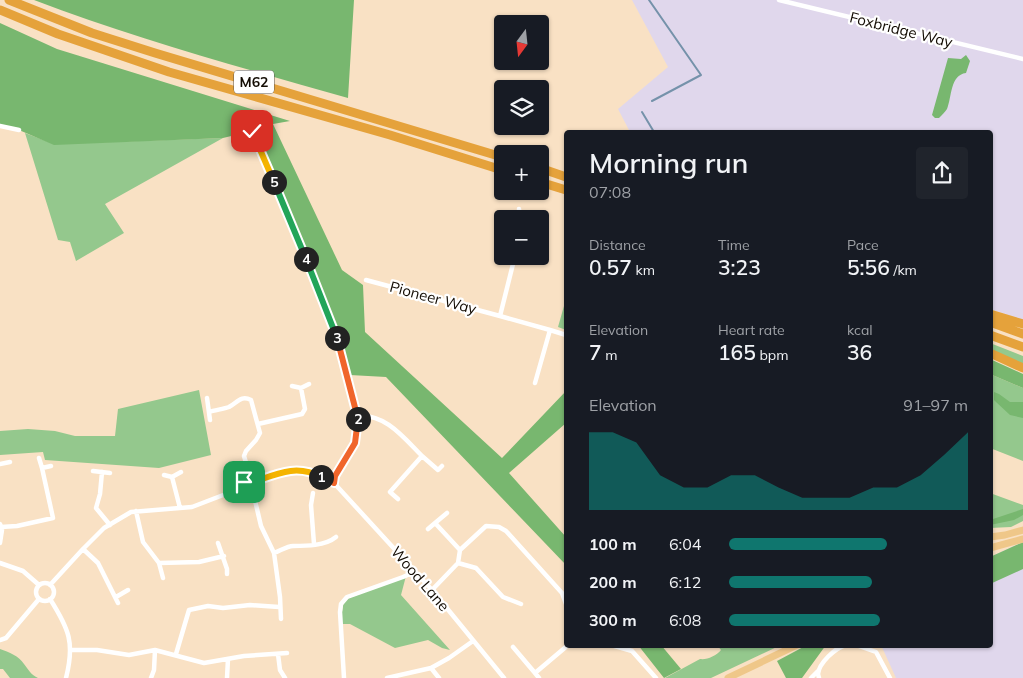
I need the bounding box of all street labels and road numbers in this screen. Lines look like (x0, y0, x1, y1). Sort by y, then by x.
street label: Foxbridge Way (848, 8, 955, 51)
road number: M62 (234, 70, 274, 94)
street label: Pioneer Way (388, 277, 479, 318)
street label: Wood Lane (387, 542, 454, 615)

